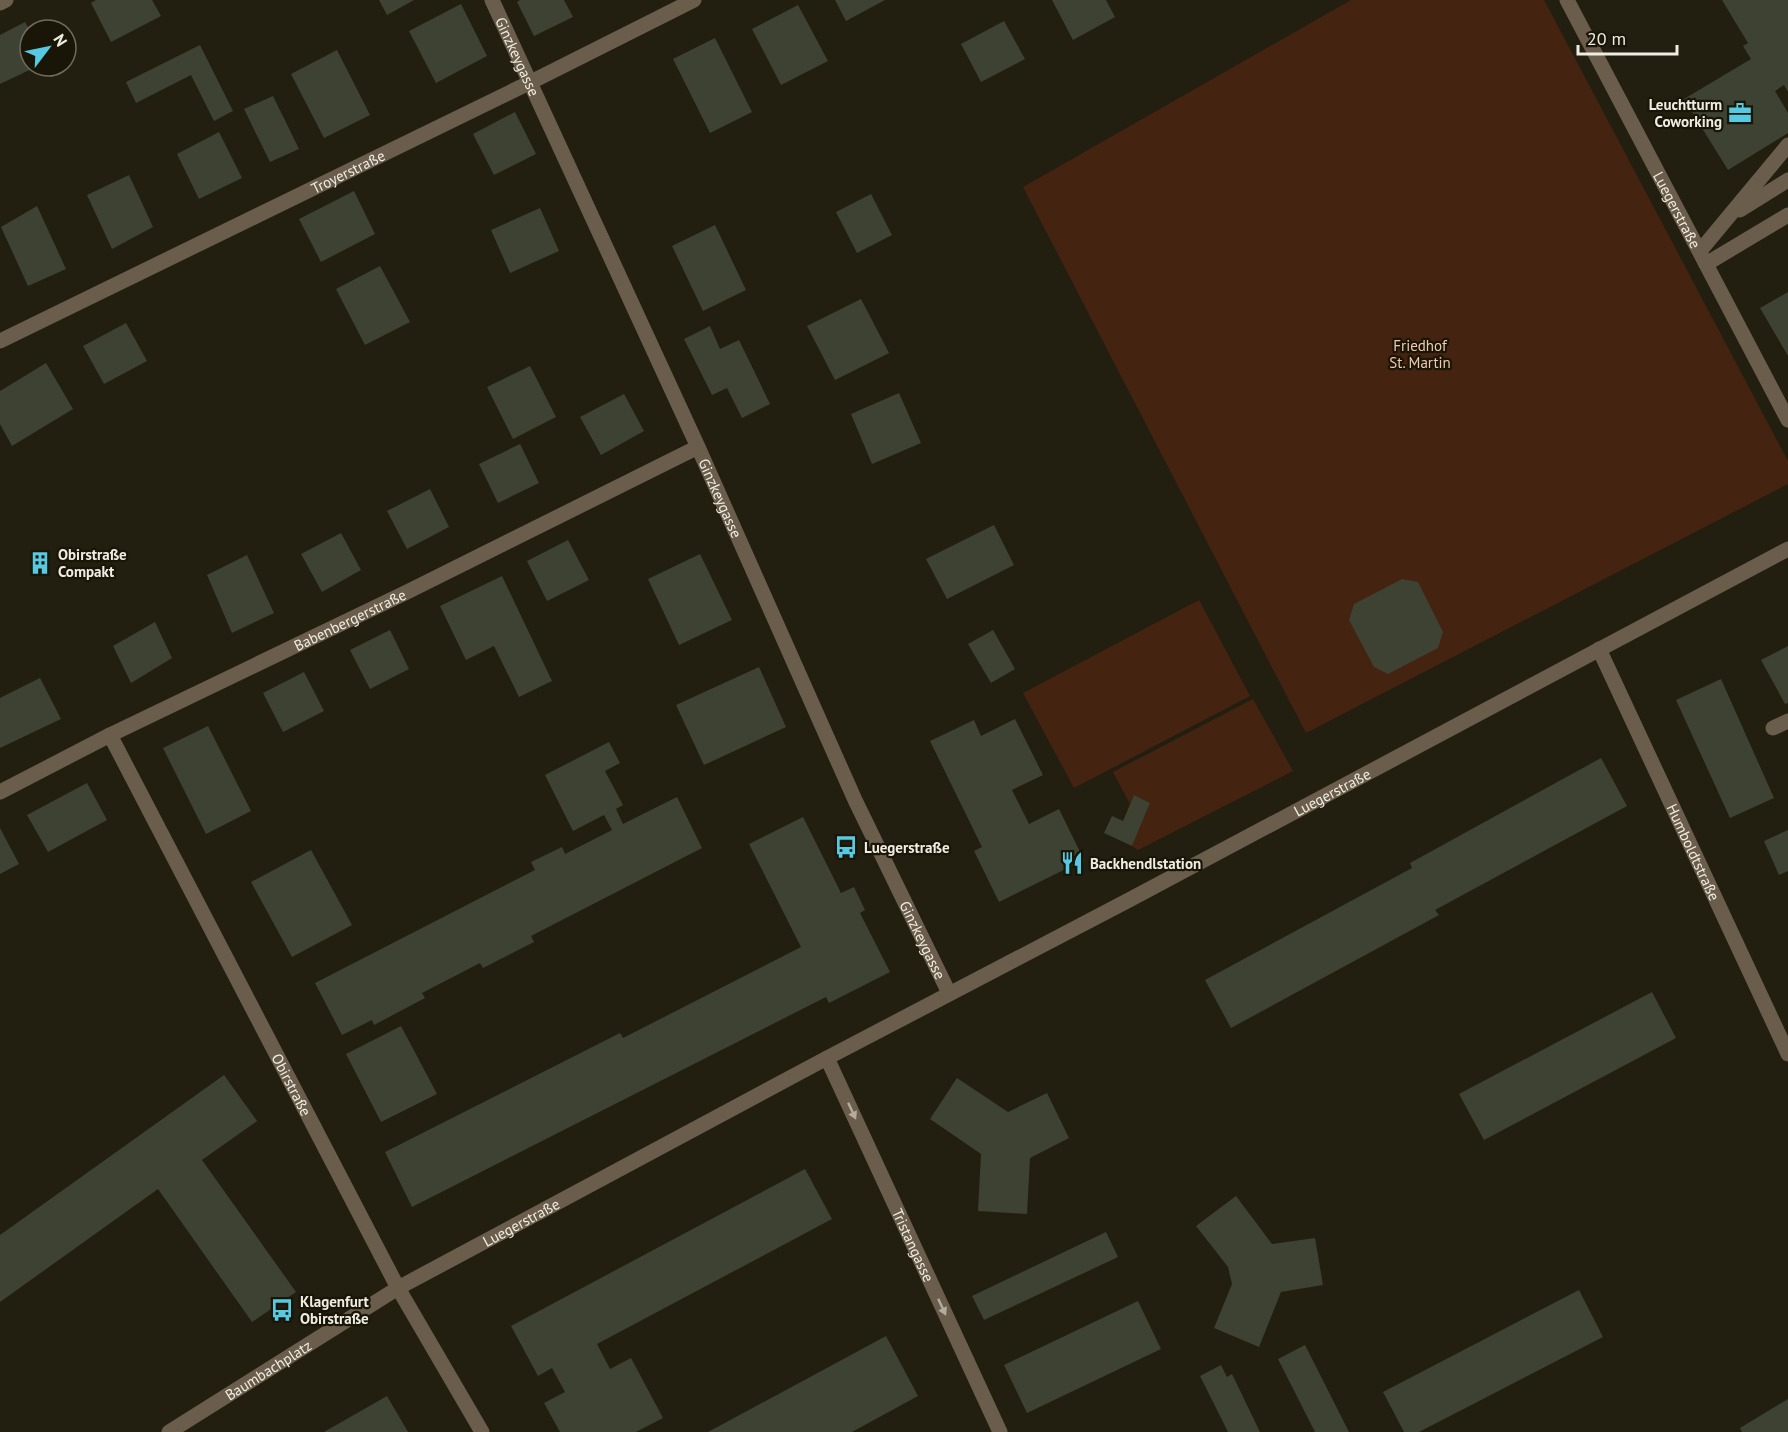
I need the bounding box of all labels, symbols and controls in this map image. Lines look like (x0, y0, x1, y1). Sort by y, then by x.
street label: Ginzkeygasse (492, 14, 544, 99)
north arrow (18, 18, 78, 78)
scale bar (1578, 18, 1677, 56)
text: 20 m (1587, 27, 1626, 50)
text: N (49, 30, 72, 50)
place label: Leuchtturm Coworking (1649, 95, 1722, 131)
office icon: Leuchtturm Coworking (1727, 100, 1753, 126)
street label: Troyerstraße (308, 145, 388, 197)
street label: Luegerstraße (1649, 168, 1705, 251)
park label: Friedhof St. Martin (1389, 336, 1451, 372)
street label: Ginzkeygasse (695, 455, 747, 541)
place label: Obirstraße Compakt (58, 545, 127, 581)
building icon: Obirstraße Compakt (27, 550, 53, 576)
street label: Babenbergerstraße (291, 584, 409, 655)
street label: Luegerstraße (1290, 764, 1374, 820)
street label: Humboldtstraße (1663, 801, 1724, 903)
bus stop icon: Luegerstraße (833, 834, 859, 860)
place label: Luegerstraße (864, 838, 950, 857)
restaurant icon: Backhendlstation (1059, 850, 1085, 876)
place label: Backhendlstation (1090, 854, 1201, 873)
street label: Ginzkeygasse (896, 897, 950, 982)
street label: Obirstraße (268, 1050, 316, 1119)
one-way arrow (847, 1102, 856, 1119)
street label: Luegerstraße (479, 1194, 563, 1250)
street label: Tristangasse (888, 1205, 939, 1285)
place label: Klagenfurt Obirstraße (300, 1292, 370, 1328)
bus stop icon: Klagenfurt Obirstraße (269, 1297, 295, 1323)
one-way arrow (938, 1298, 947, 1315)
street label: Baumbachplatz (221, 1335, 315, 1404)

